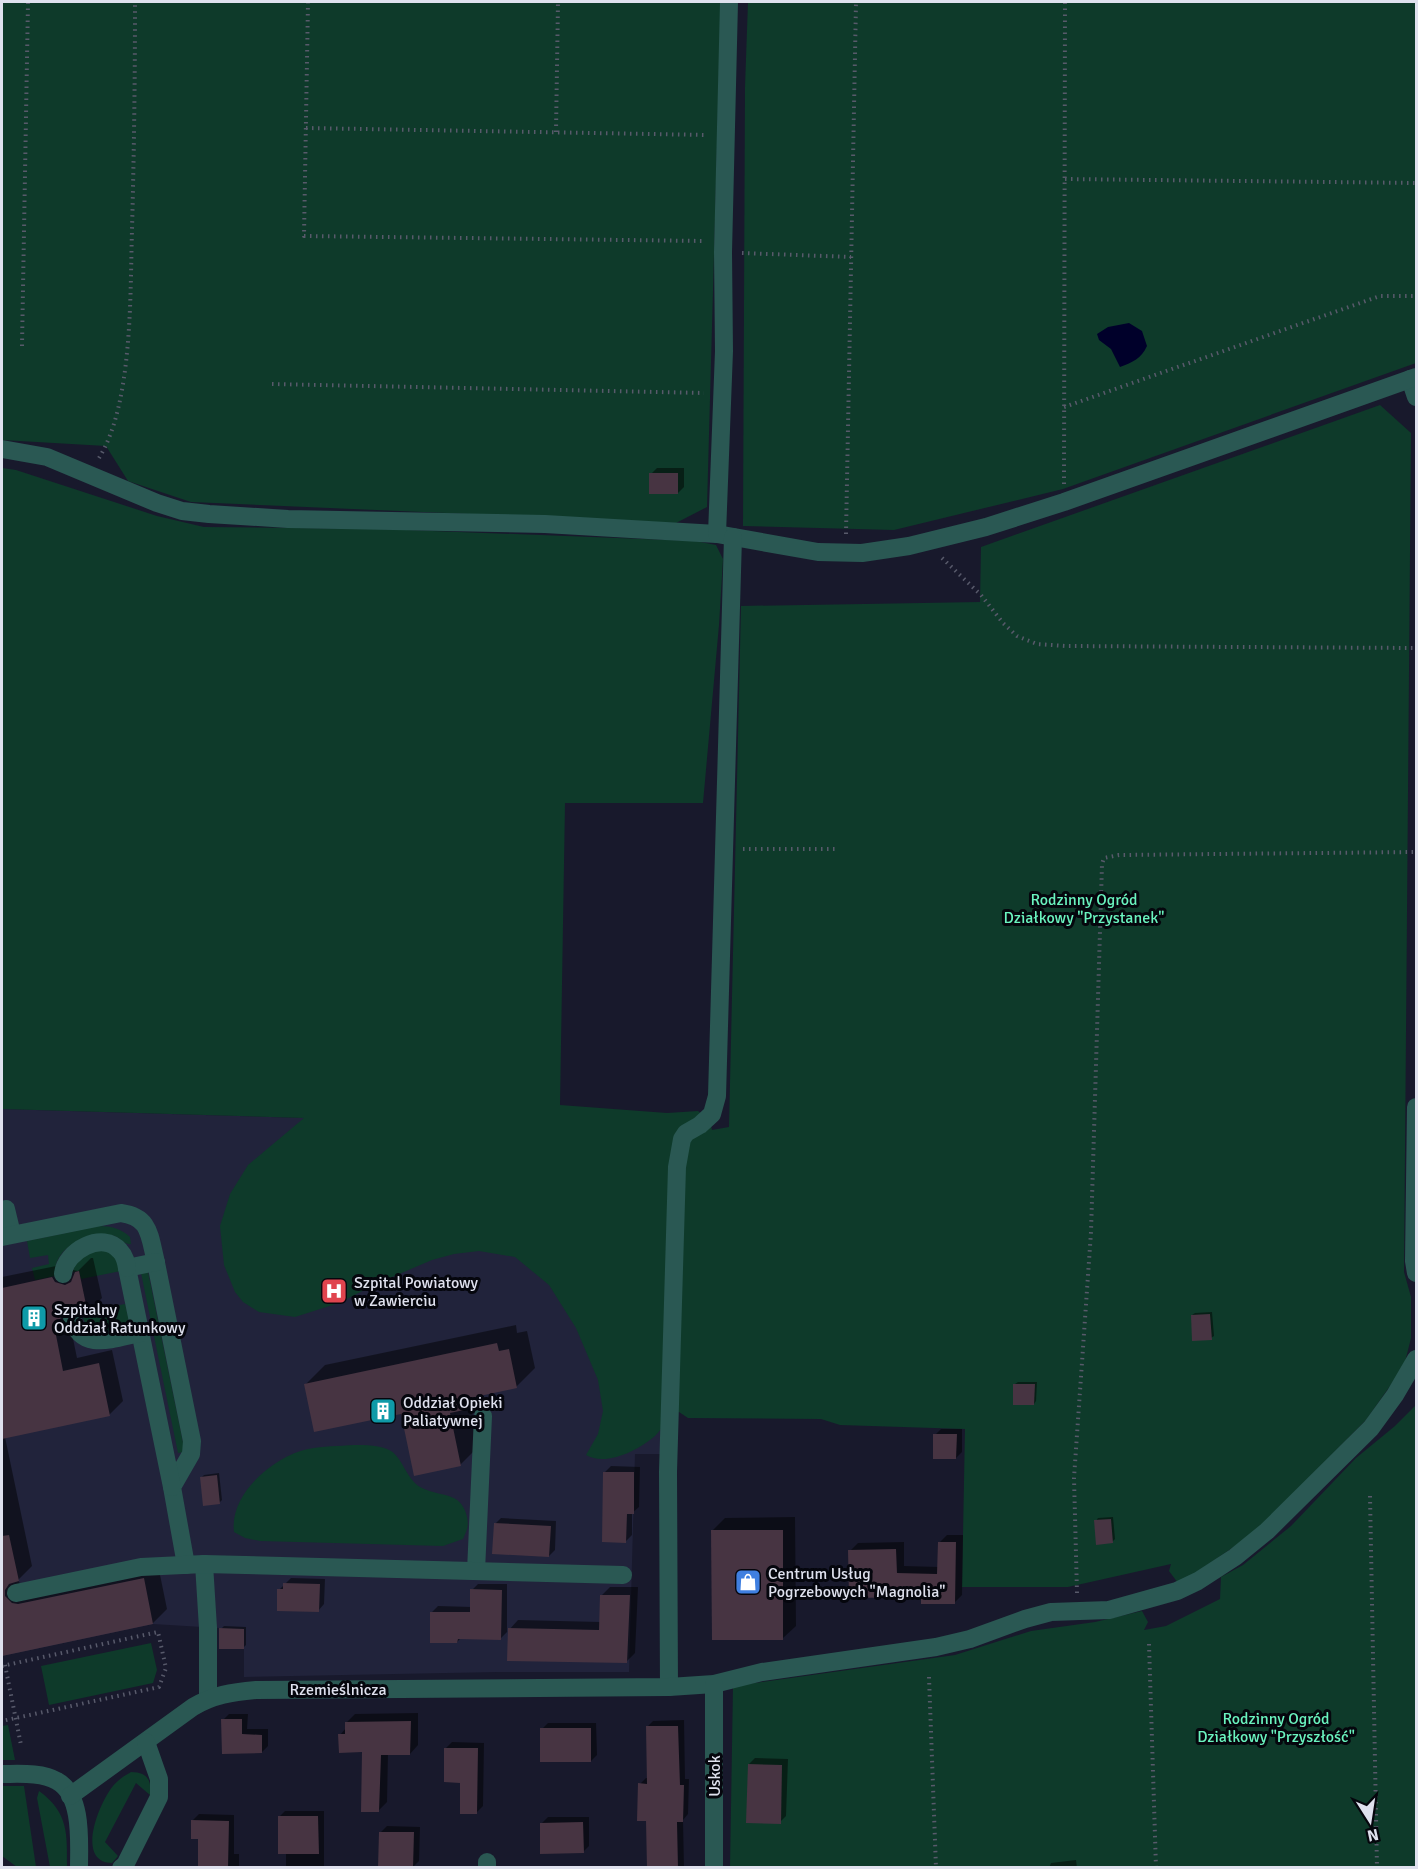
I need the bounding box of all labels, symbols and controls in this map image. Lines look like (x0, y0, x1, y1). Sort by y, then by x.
park label: Rodzinny Ogród Działkowy "Przystanek" (1004, 890, 1164, 928)
place label: Szpital Powiatowy w Zawierciu (354, 1273, 479, 1311)
hospital icon: Szpital Powiatowy w Zawierciu (319, 1276, 349, 1306)
place label: Szpitalny Oddział Ratunkowy (54, 1300, 186, 1338)
building icon: Szpitalny Oddział Ratunkowy (19, 1303, 49, 1333)
place label: Oddział Opieki Paliatywnej (403, 1393, 503, 1431)
building icon: Oddział Opieki Paliatywnej (368, 1396, 398, 1426)
place label: Centrum Usług Pogrzebowych "Magnolia" (768, 1564, 945, 1602)
shop icon: Centrum Usług Pogrzebowych "Magnolia" (733, 1567, 763, 1597)
street label: Rzemieślnicza (289, 1680, 387, 1700)
park label: Rodzinny Ogród Działkowy "Przyszłość" (1197, 1709, 1355, 1747)
street label: Uskok (705, 1755, 725, 1797)
north arrow (1340, 1791, 1400, 1851)
text: N (1365, 1824, 1380, 1846)

